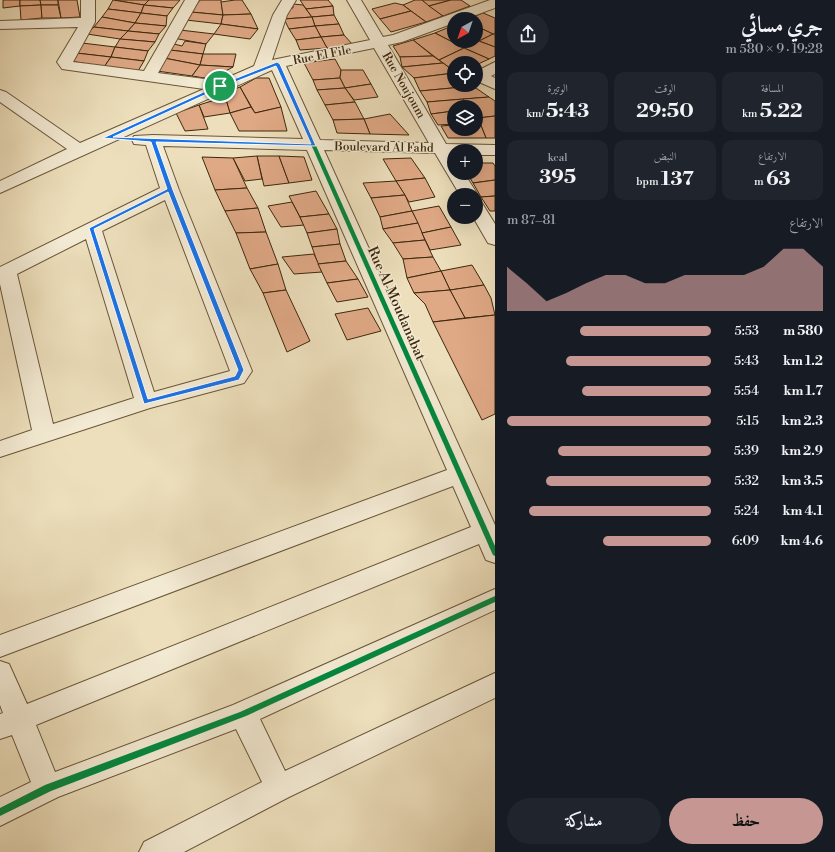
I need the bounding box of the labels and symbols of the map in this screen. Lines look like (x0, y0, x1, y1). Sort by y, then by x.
north arrow (447, 12, 483, 48)
street label: Rue El File (292, 42, 353, 69)
street label: Rue Noujoum (379, 49, 429, 122)
pin (203, 69, 237, 103)
street label: Boulevard Al Fahd (333, 139, 434, 156)
street label: Rue Al Moudanabat (363, 244, 429, 363)

